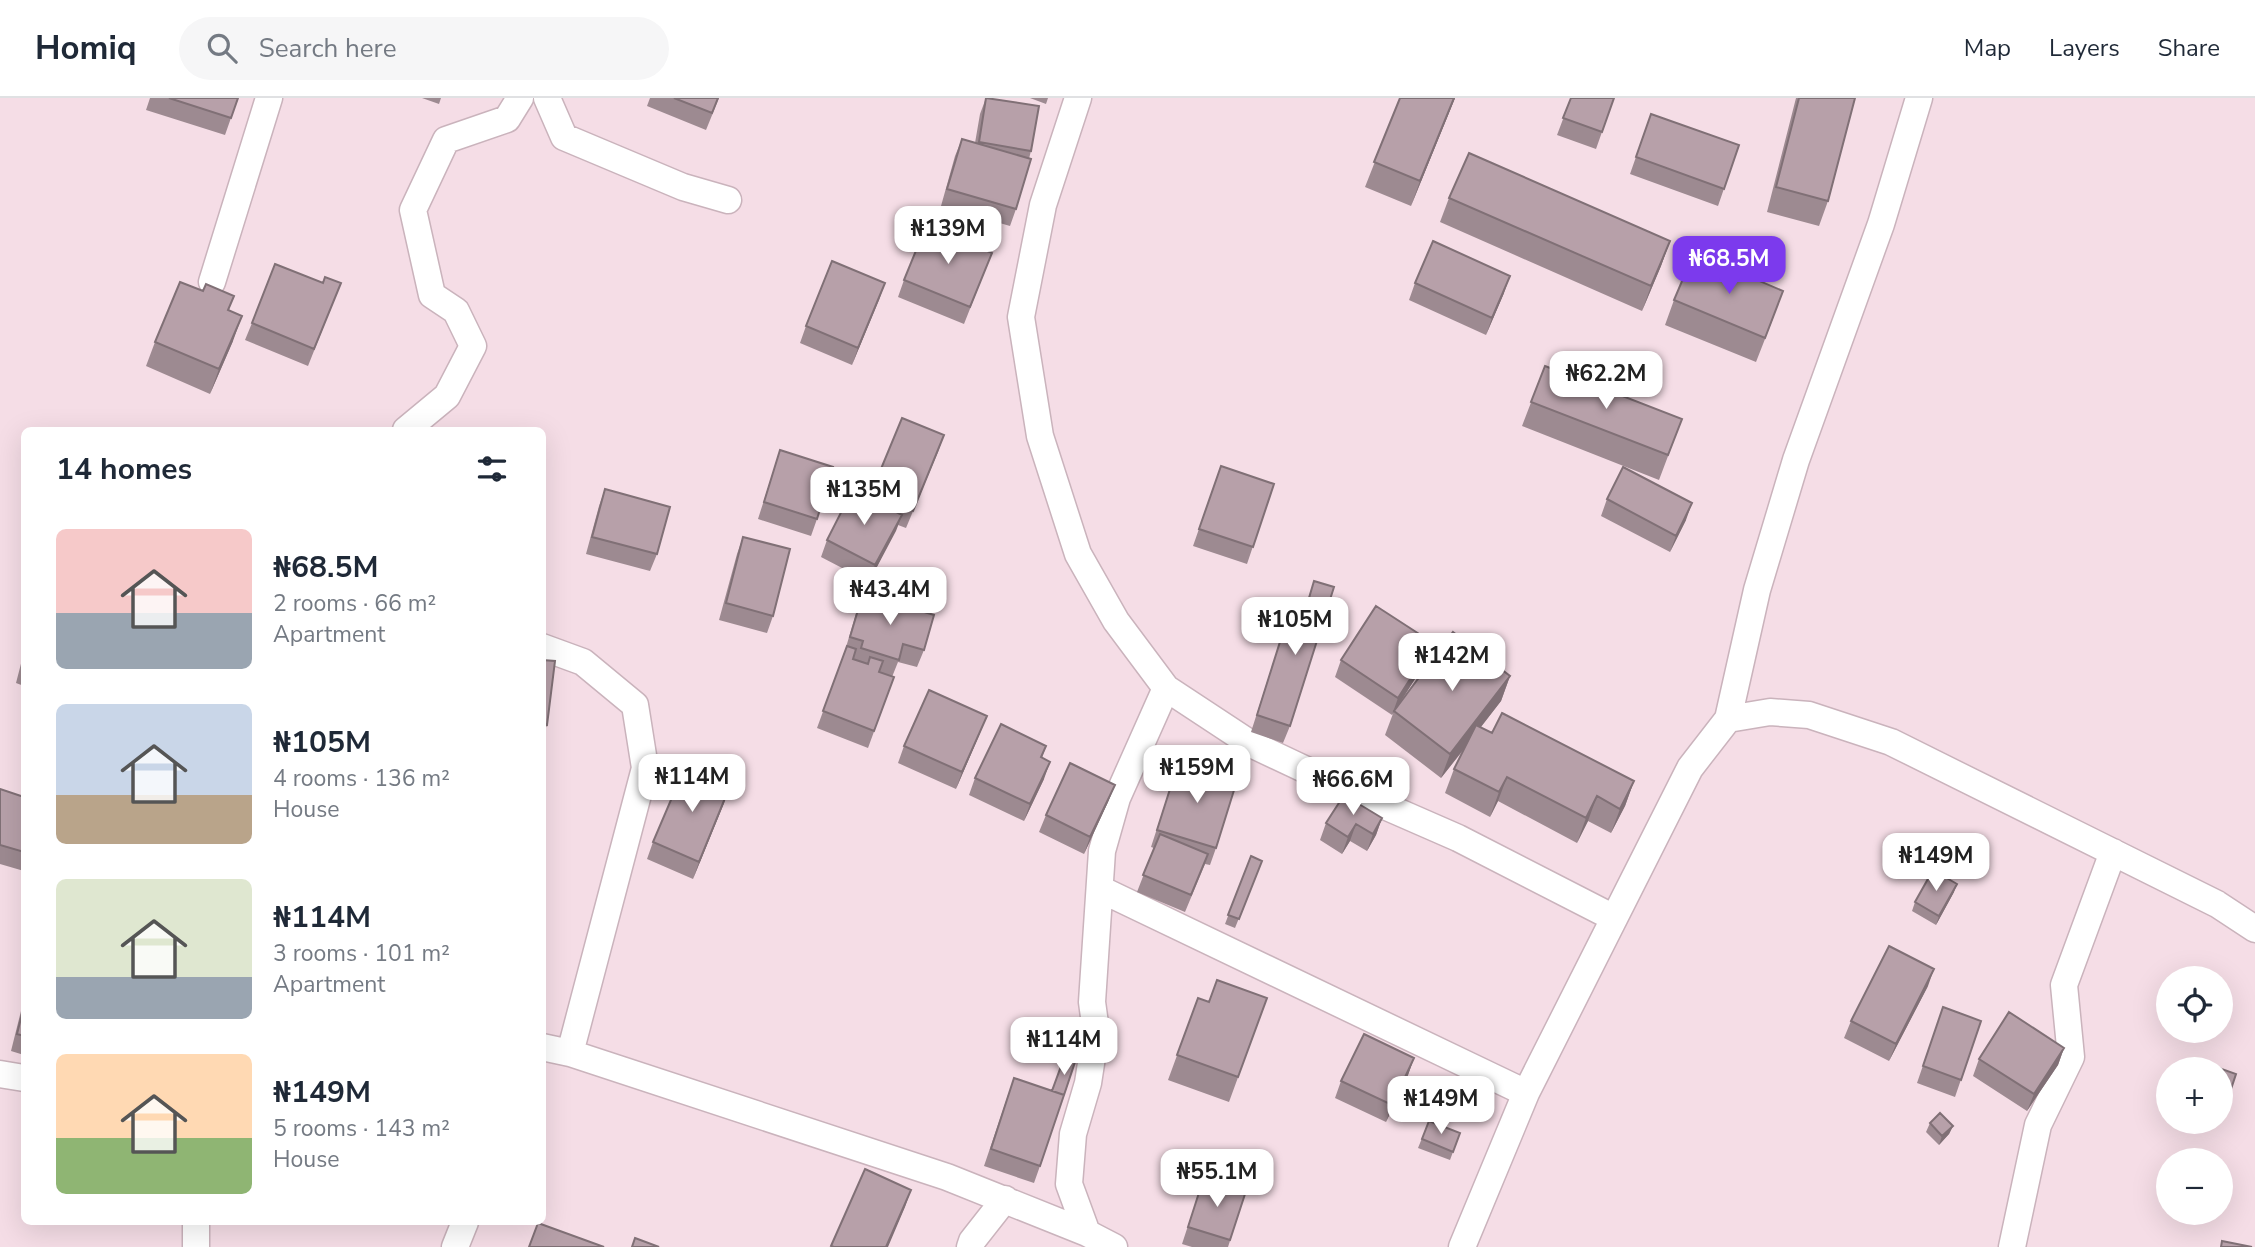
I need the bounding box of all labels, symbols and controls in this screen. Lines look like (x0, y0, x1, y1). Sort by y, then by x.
search box (179, 17, 669, 80)
text: Homiq (35, 26, 137, 71)
icon: search (203, 29, 241, 67)
text: Search here (259, 31, 397, 66)
text: Map (1964, 32, 2011, 64)
text: Layers (2049, 32, 2120, 64)
text: Share (2158, 32, 2220, 64)
pin: ₦139M (899, 206, 997, 266)
text: ₦139M (910, 213, 986, 244)
pin: ₦68.5M (1672, 236, 1786, 296)
text: ₦68.5M (1689, 243, 1769, 274)
pin: ₦62.2M (1549, 352, 1663, 411)
text: ₦62.2M (1566, 358, 1646, 389)
text: 14 homes (56, 449, 192, 490)
icon: filters (473, 450, 511, 488)
pin: ₦135M (815, 468, 913, 527)
text: ₦135M (826, 474, 902, 505)
text: ₦68.5M (273, 547, 378, 588)
icon: home (112, 557, 196, 641)
pin: ₦43.4M (833, 568, 947, 627)
text: ₦43.4M (850, 574, 930, 605)
text: 2 rooms · 66 m² (273, 588, 436, 619)
pin: ₦105M (1246, 598, 1344, 657)
text: ₦105M (1257, 604, 1333, 635)
text: Apartment (273, 619, 385, 650)
pin: ₦142M (1403, 634, 1501, 693)
text: ₦142M (1414, 640, 1490, 671)
text: ₦105M (273, 722, 371, 763)
icon: home (112, 732, 196, 816)
pin: ₦159M (1148, 746, 1246, 805)
text: ₦159M (1159, 752, 1235, 783)
pin: ₦114M (643, 754, 741, 814)
pin: ₦66.6M (1296, 758, 1410, 817)
text: ₦114M (654, 761, 730, 792)
text: 4 rooms · 136 m² (273, 763, 450, 794)
text: ₦66.6M (1313, 764, 1393, 795)
text: House (273, 794, 340, 825)
pin: ₦149M (1887, 834, 1985, 893)
text: ₦149M (1898, 840, 1974, 871)
text: ₦114M (273, 897, 371, 938)
icon: home (112, 907, 196, 991)
text: 3 rooms · 101 m² (273, 938, 450, 969)
map controls (2156, 966, 2233, 1225)
button: locate (2156, 966, 2233, 1043)
text: Apartment (273, 969, 385, 1000)
pin: ₦114M (1015, 1018, 1113, 1077)
text: ₦114M (1026, 1024, 1102, 1055)
button: + (2156, 1057, 2233, 1134)
text: ₦149M (273, 1072, 371, 1113)
pin: ₦149M (1392, 1076, 1490, 1136)
icon: home (112, 1082, 196, 1166)
text: ₦149M (1403, 1083, 1479, 1114)
text: 5 rooms · 143 m² (273, 1113, 450, 1144)
text: House (273, 1144, 340, 1175)
button: − (2156, 1148, 2233, 1225)
pin: ₦55.1M (1160, 1150, 1274, 1209)
text: ₦55.1M (1177, 1156, 1257, 1187)

